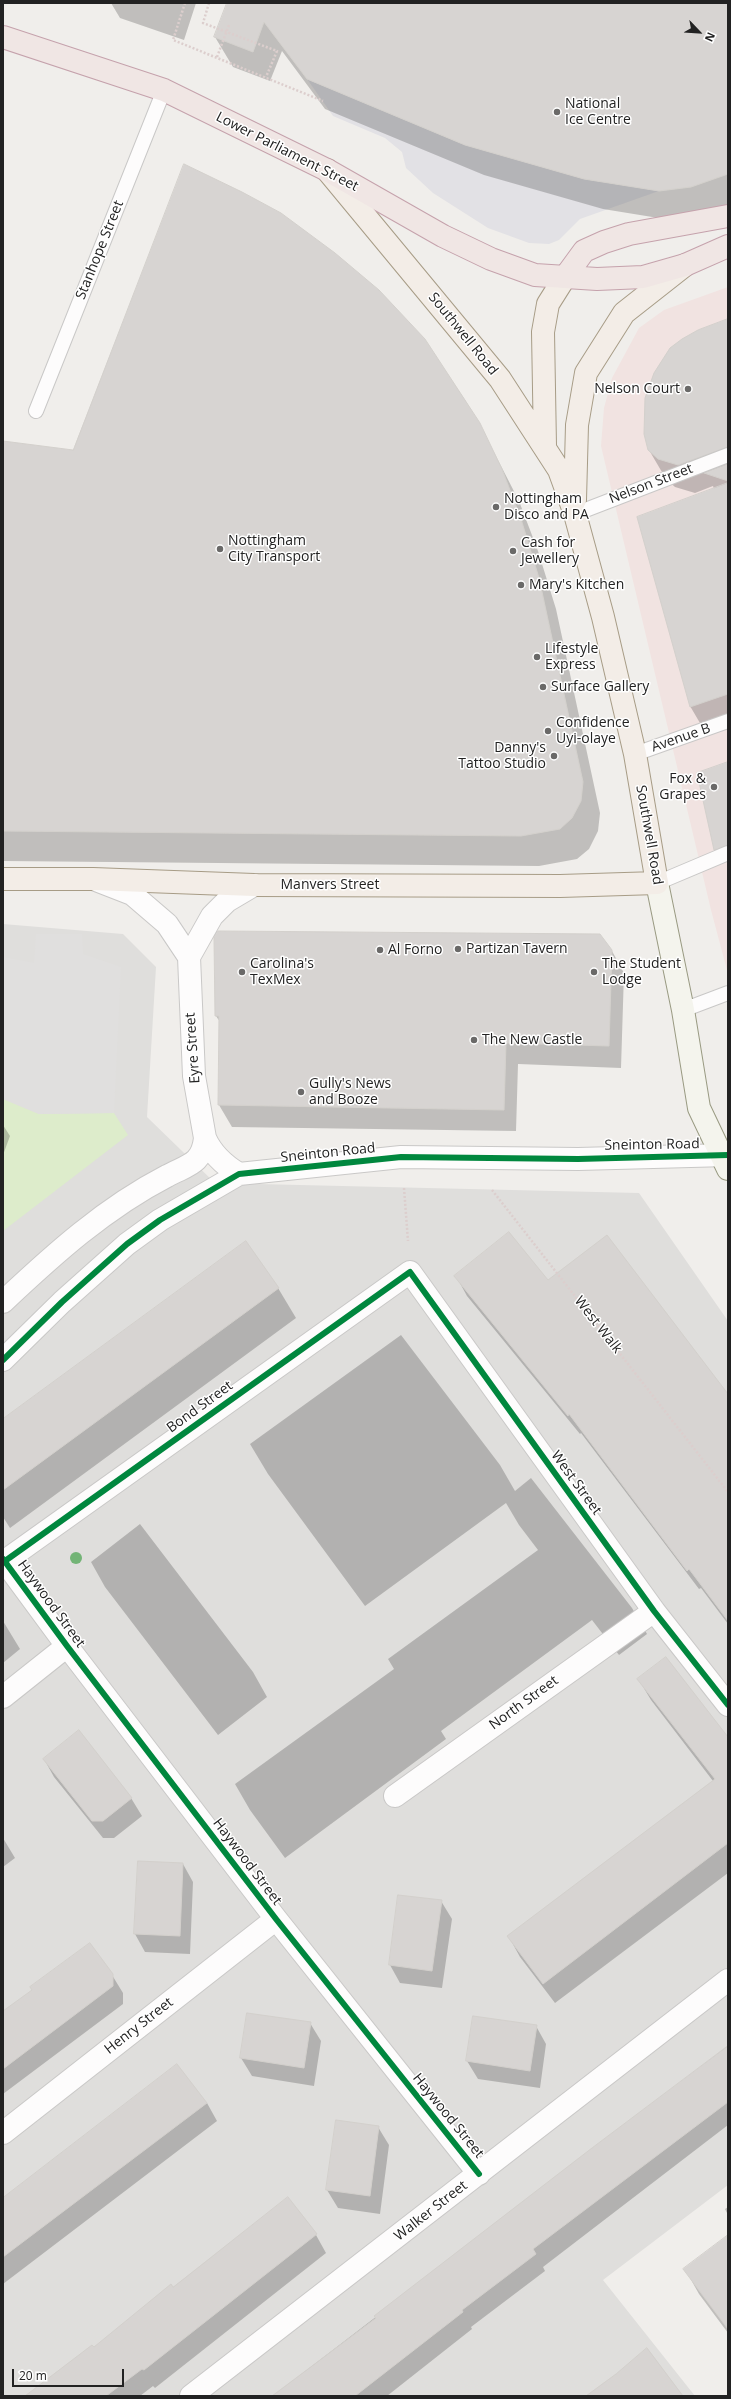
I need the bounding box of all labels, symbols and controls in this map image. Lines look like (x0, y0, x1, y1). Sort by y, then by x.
north arrow (679, 12, 719, 52)
text: N (702, 30, 719, 45)
place label: National Ice Centre (565, 96, 631, 128)
marker: National Ice Centre (552, 107, 562, 117)
street label: Lower Parliament Street (213, 109, 361, 195)
street label: Stanhope Street (73, 198, 127, 302)
street label: Southwell Road (425, 289, 501, 379)
place label: Nelson Court (594, 381, 680, 397)
marker: Nelson Court (683, 384, 693, 394)
street label: Nelson Street (607, 460, 695, 508)
place label: Nottingham Disco and PA (504, 491, 589, 524)
marker: Nottingham Disco and PA (491, 502, 501, 512)
place label: Nottingham City Transport (228, 533, 320, 566)
place label: Cash for Jewellery (521, 535, 579, 568)
marker: Nottingham City Transport (215, 544, 225, 554)
marker: Cash for Jewellery (508, 546, 518, 556)
place label: Mary's Kitchen (529, 577, 624, 593)
marker: Mary's Kitchen (516, 580, 526, 590)
place label: Lifestyle Express (545, 641, 598, 674)
marker: Lifestyle Express (532, 652, 542, 662)
place label: Surface Gallery (551, 679, 649, 695)
marker: Surface Gallery (538, 682, 548, 692)
place label: Confidence Uyi-olaye (556, 715, 630, 748)
street label: Avenue B (649, 720, 713, 756)
marker: Confidence Uyi-olaye (543, 726, 553, 736)
place label: Danny's Tattoo Studio (458, 740, 546, 772)
marker: Danny's Tattoo Studio (549, 751, 559, 761)
place label: Fox & Grapes (659, 771, 706, 804)
marker: Fox & Grapes (709, 782, 719, 792)
street label: Southwell Road (632, 784, 666, 886)
street label: Manvers Street (281, 877, 379, 893)
place label: Partizan Tavern (466, 941, 568, 957)
place label: Al Forno (388, 942, 442, 958)
marker: Partizan Tavern (453, 944, 463, 954)
marker: Al Forno (375, 945, 385, 955)
place label: Carolina's TexMex (250, 956, 314, 988)
place label: The Student Lodge (602, 956, 681, 988)
marker: Carolina's TexMex (237, 967, 247, 977)
marker: The Student Lodge (589, 967, 599, 977)
street label: Eyre Street (182, 1012, 204, 1084)
place label: The New Castle (482, 1032, 582, 1048)
marker: The New Castle (469, 1035, 479, 1045)
place label: Gully's News and Booze (309, 1076, 391, 1108)
marker: Gully's News and Booze (296, 1087, 306, 1097)
street label: Sneinton Road (604, 1136, 700, 1154)
street label: Sneinton Road (280, 1140, 376, 1166)
street label: West Walk (571, 1293, 625, 1357)
street label: Bond Street (164, 1377, 236, 1437)
street label: West Street (547, 1448, 605, 1518)
street label: Haywood Street (14, 1557, 88, 1651)
street label: North Street (486, 1672, 562, 1734)
street label: Haywood Street (209, 1815, 285, 1909)
street label: Henry Street (101, 1994, 177, 2058)
street label: Haywood Street (409, 2070, 487, 2162)
street label: Walker Street (391, 2177, 471, 2245)
scale bar (14, 2361, 126, 2387)
text: 20 m (19, 2367, 47, 2384)

